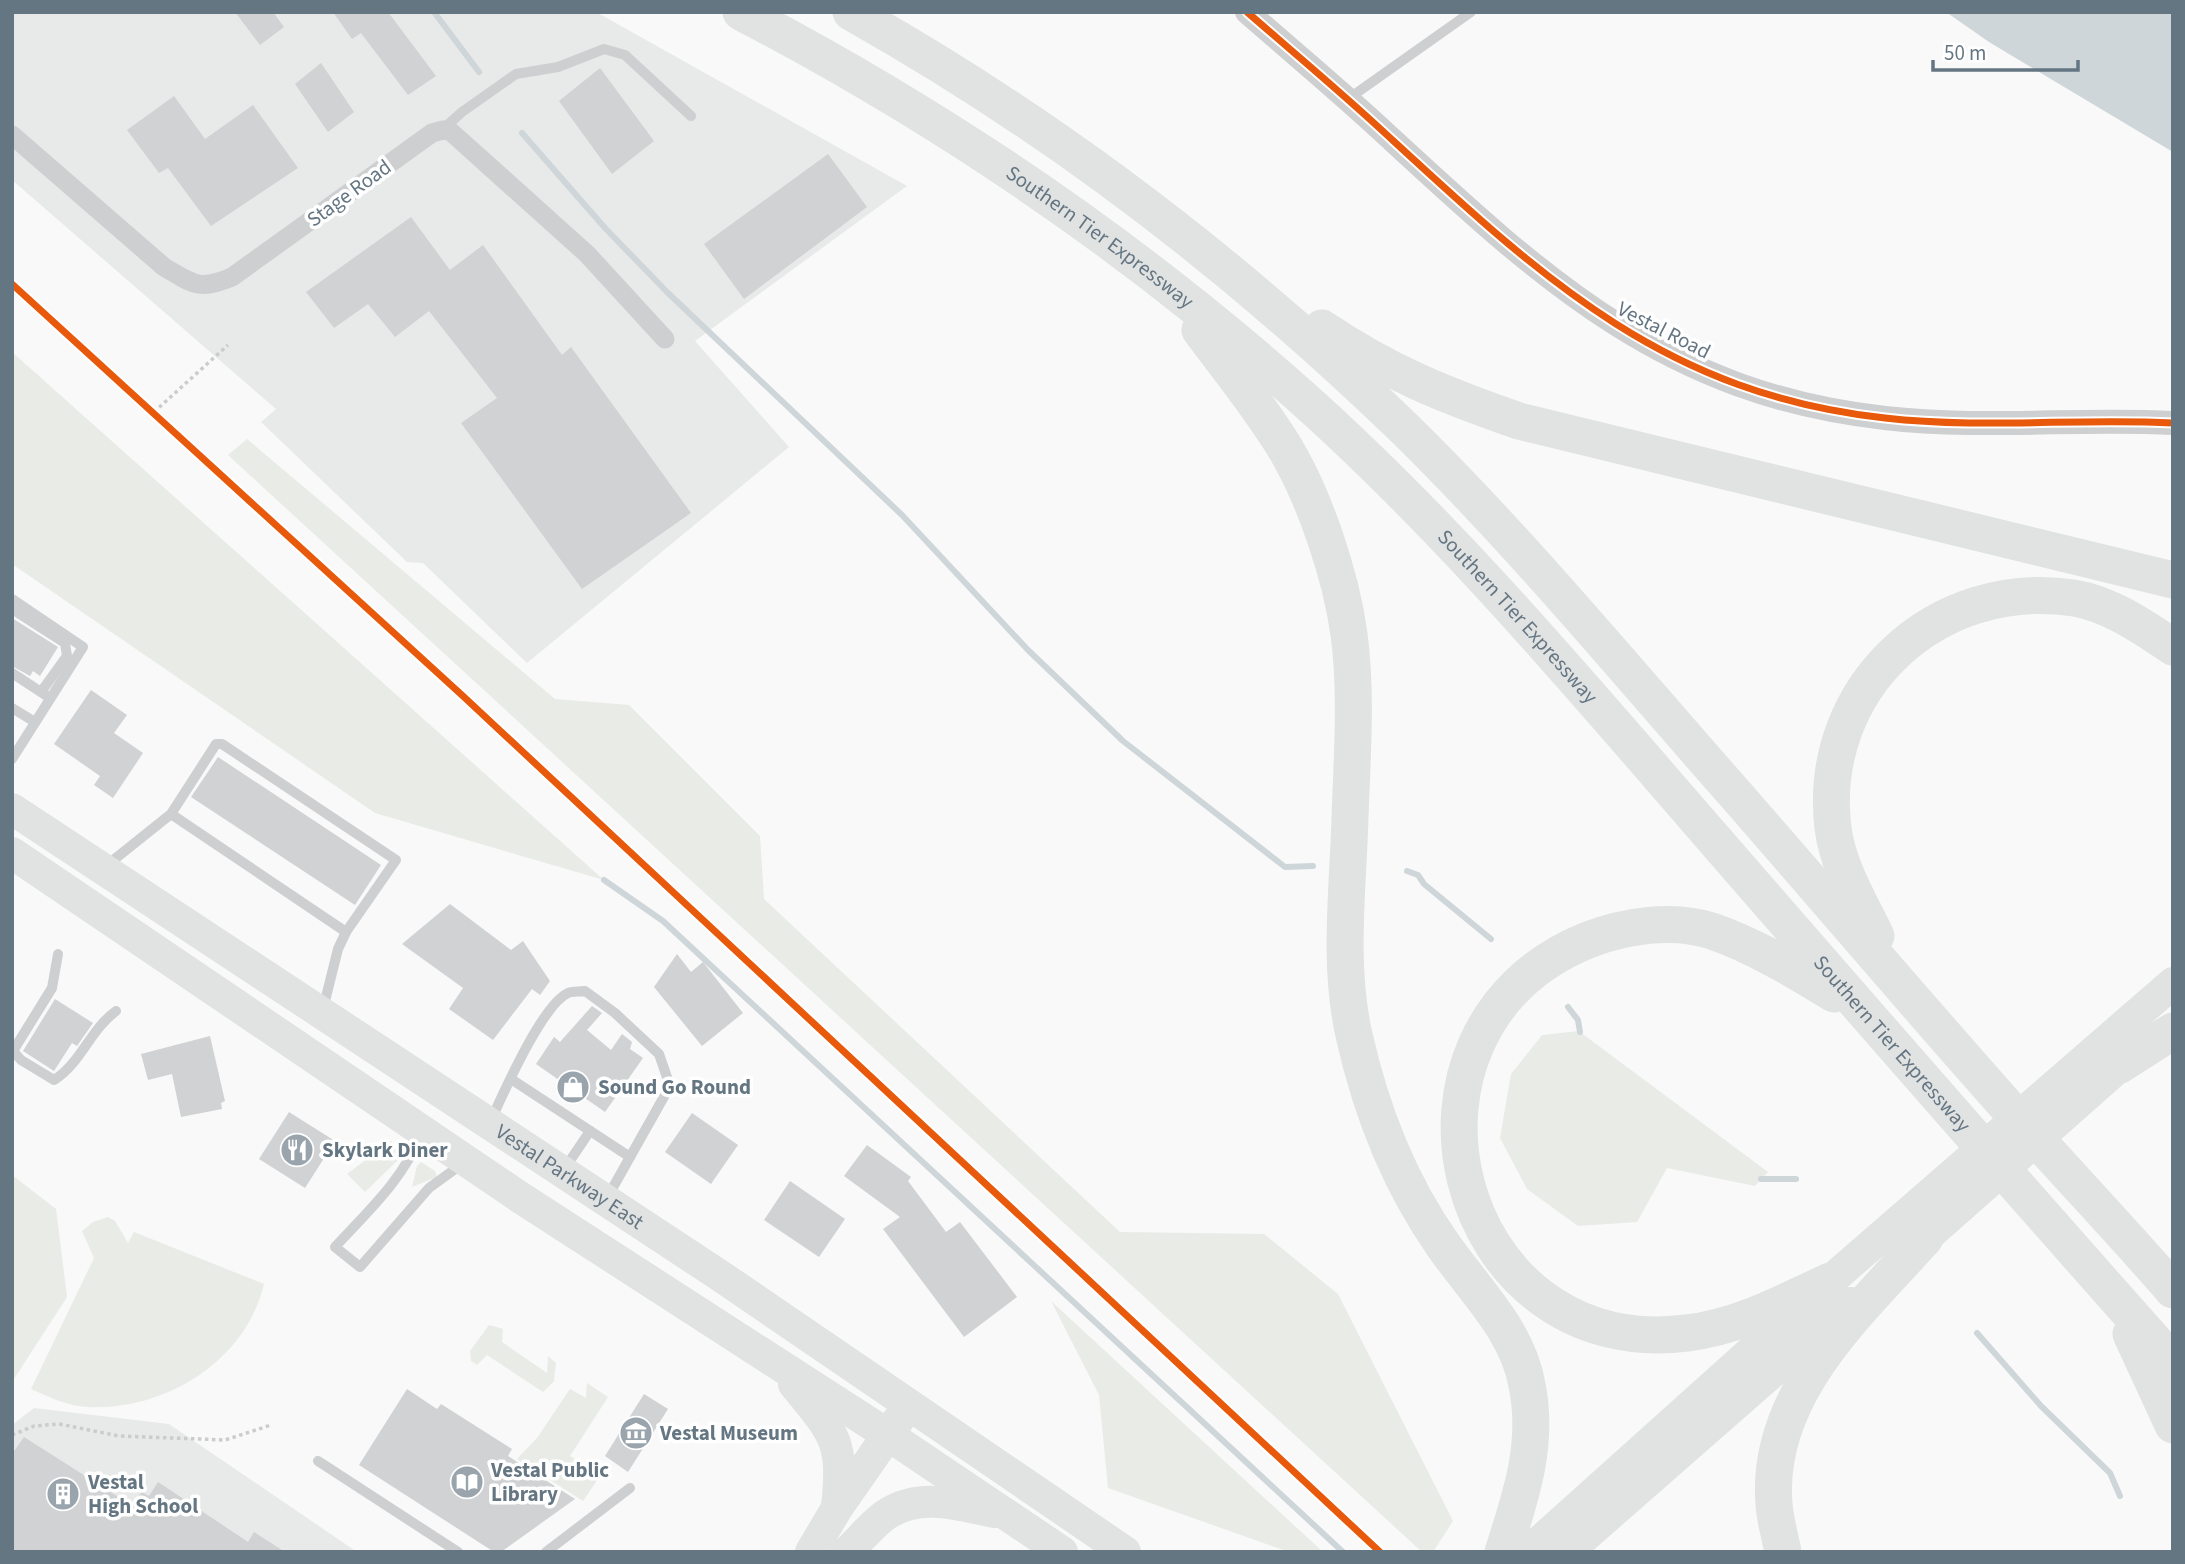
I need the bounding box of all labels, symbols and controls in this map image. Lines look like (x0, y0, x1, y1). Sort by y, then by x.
scale bar (1933, 28, 2078, 72)
text: 50 m (1944, 38, 1986, 68)
street label: Stage Road (301, 152, 397, 234)
street label: Southern Tier Expressway (1000, 158, 1200, 316)
street label: Vestal Road (1612, 294, 1716, 366)
street label: Southern Tier Expressway (1431, 523, 1605, 710)
street label: Southern Tier Expressway (1806, 948, 1978, 1139)
shop icon: Sound Go Round (554, 1068, 592, 1106)
place label: Sound Go Round (598, 1072, 751, 1102)
street label: Vestal Parkway East (490, 1117, 650, 1237)
restaurant icon: Skylark Diner (278, 1131, 316, 1169)
place label: Skylark Diner (322, 1135, 448, 1165)
museum icon: Vestal Museum (617, 1414, 655, 1452)
place label: Vestal Museum (659, 1418, 798, 1448)
place label: Vestal Public Library (490, 1455, 609, 1509)
library icon: Vestal Public Library (448, 1463, 486, 1501)
place label: Vestal High School (87, 1467, 198, 1521)
building icon: Vestal High School (44, 1475, 82, 1513)

